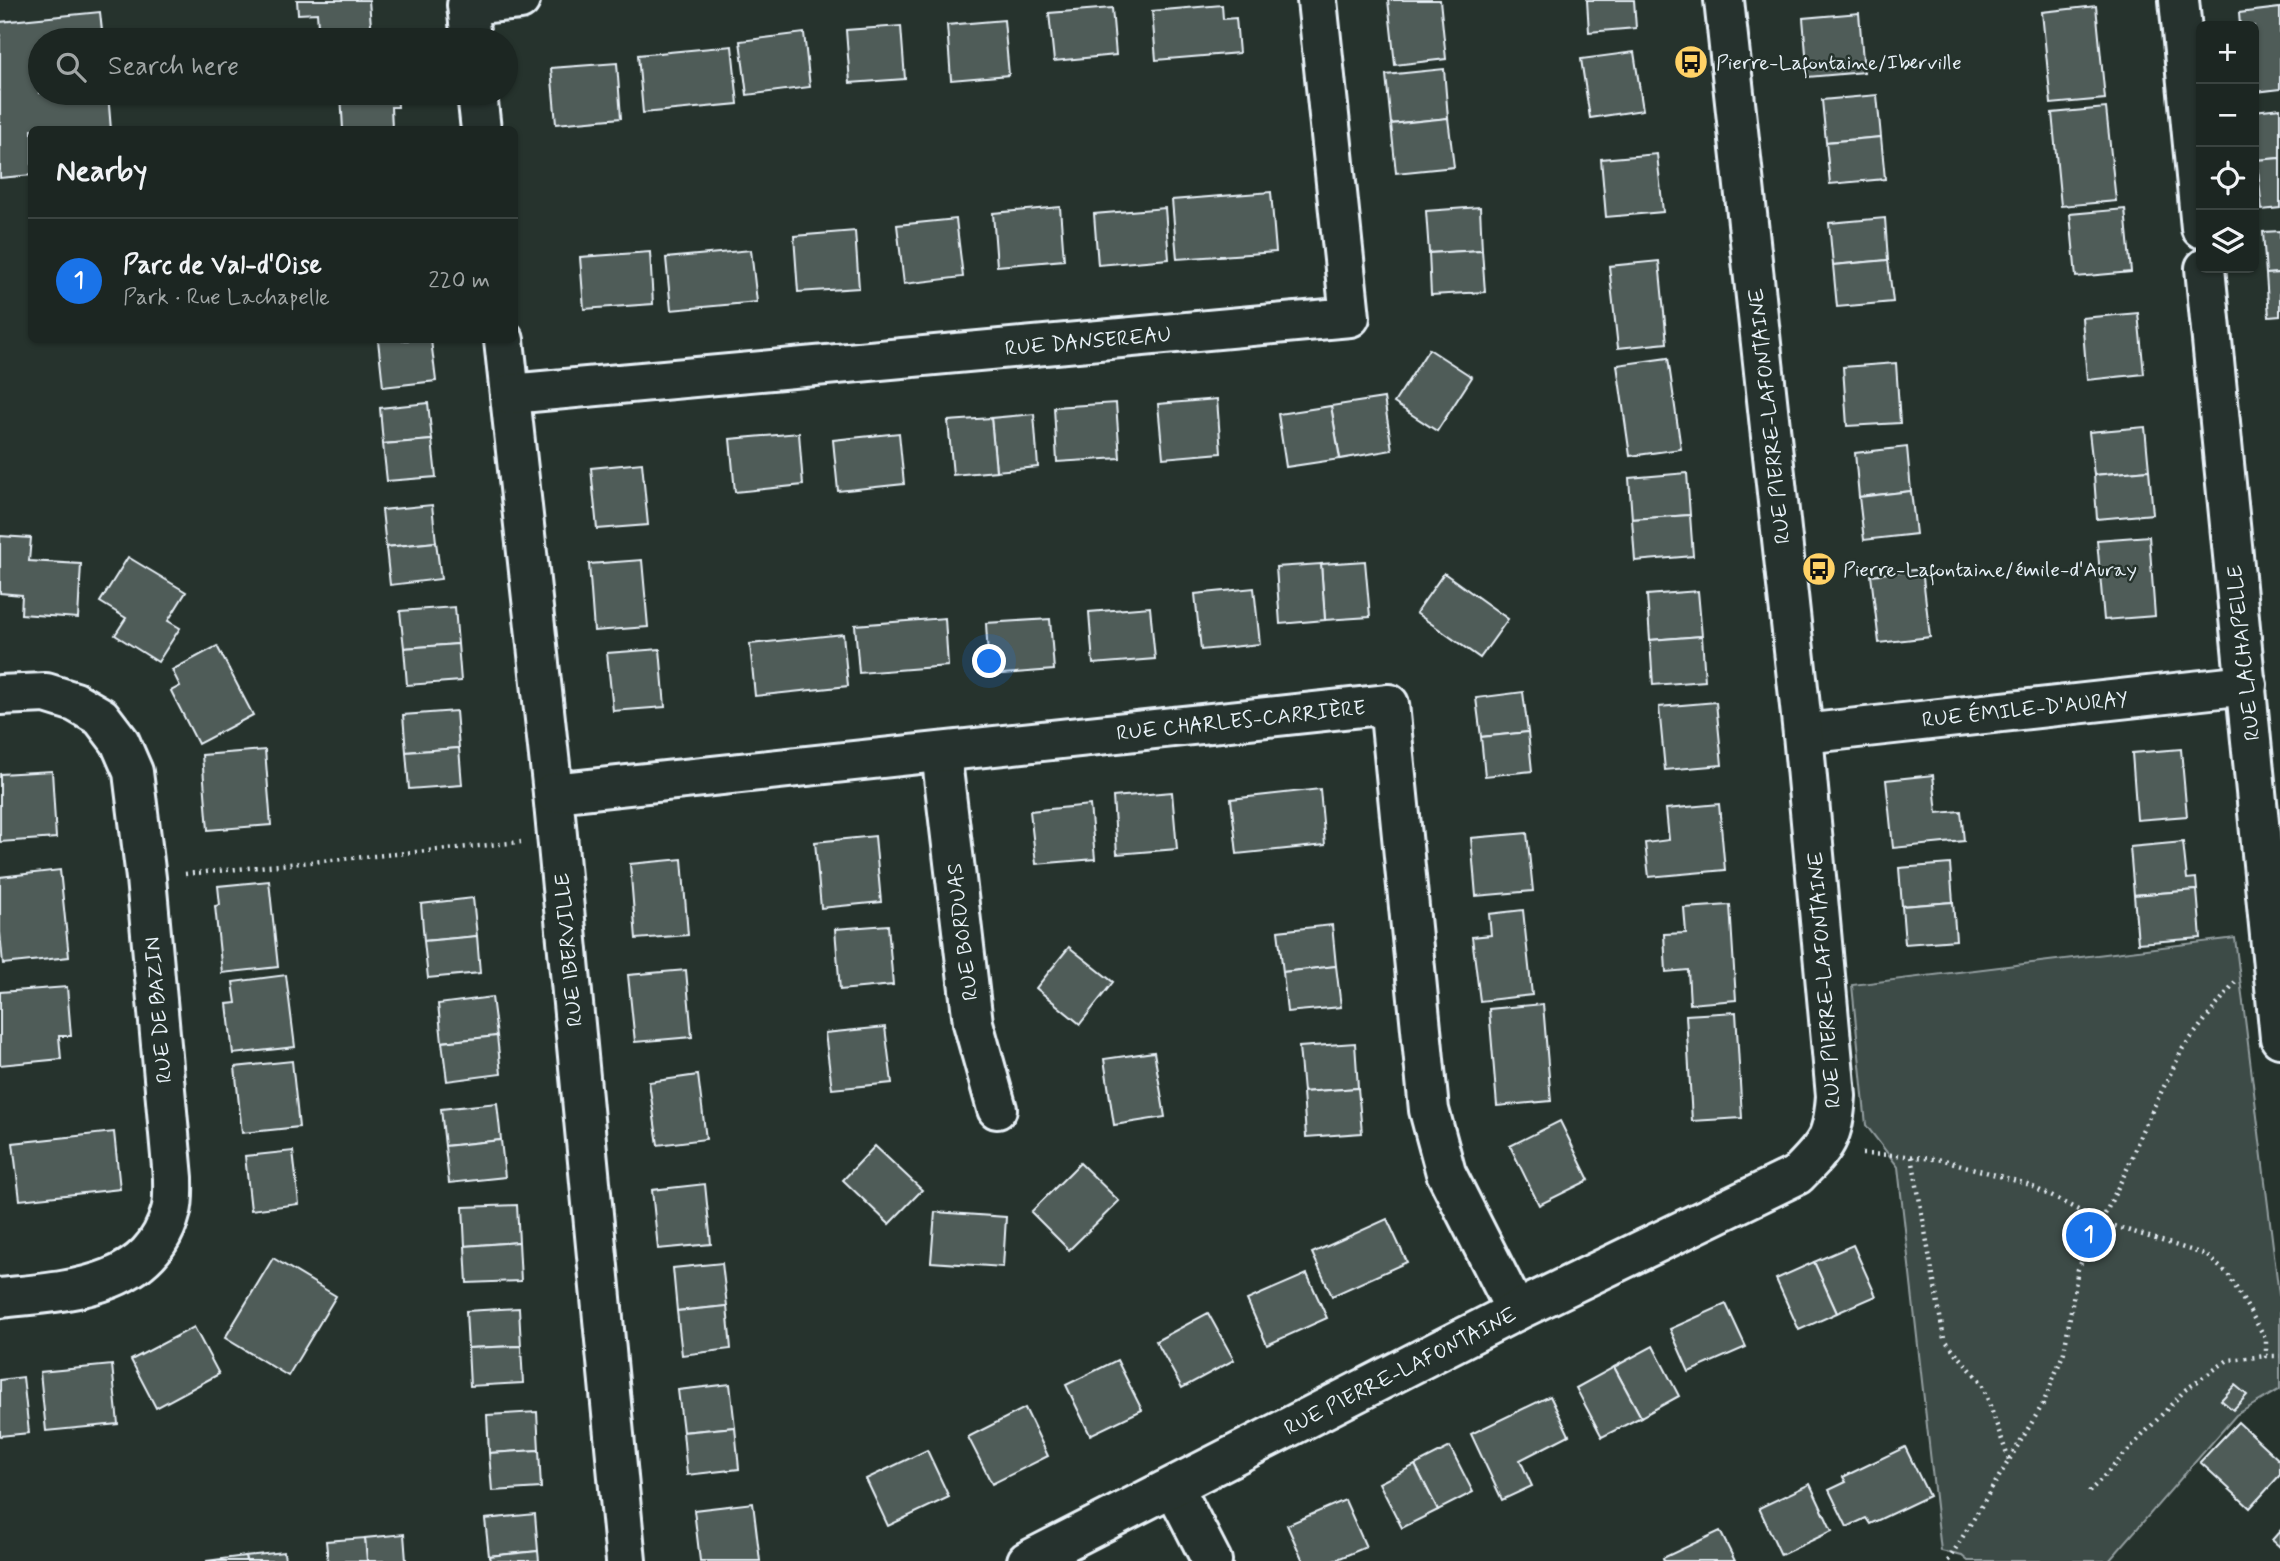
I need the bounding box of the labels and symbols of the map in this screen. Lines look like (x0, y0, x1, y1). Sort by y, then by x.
bus stop icon: Pierre-Lafontaine/Iberville (1672, 43, 1710, 81)
place label: Pierre-Lafontaine/Iberville (1716, 49, 1962, 79)
street label: RUE PIERRE-LAFONTAINE (1743, 286, 1797, 545)
street label: RUE DANSEREAU (1004, 321, 1172, 363)
bus stop icon: Pierre-Lafontaine/émile-d'Auray (1800, 550, 1838, 588)
place label: Pierre-Lafontaine/émile-d'Auray (1843, 556, 2137, 586)
street label: RUE LACHAPELLE (2221, 564, 2267, 742)
your location (972, 644, 1006, 678)
street label: RUE ÉMILE-D'AURAY (1921, 685, 2130, 735)
street label: RUE CHARLES-CARRIÈRE (1115, 694, 1367, 748)
street label: RUE PIERRE-LAFONTAINE (1802, 851, 1848, 1109)
street label: RUE BORDUAS (941, 862, 985, 1002)
street label: RUE IBERVILLE (548, 872, 590, 1028)
street label: RUE DE BAZIN (139, 936, 179, 1084)
pin: 1 (2066, 1209, 2112, 1261)
street label: RUE PIERRE-LAFONTAINE (1280, 1301, 1521, 1443)

